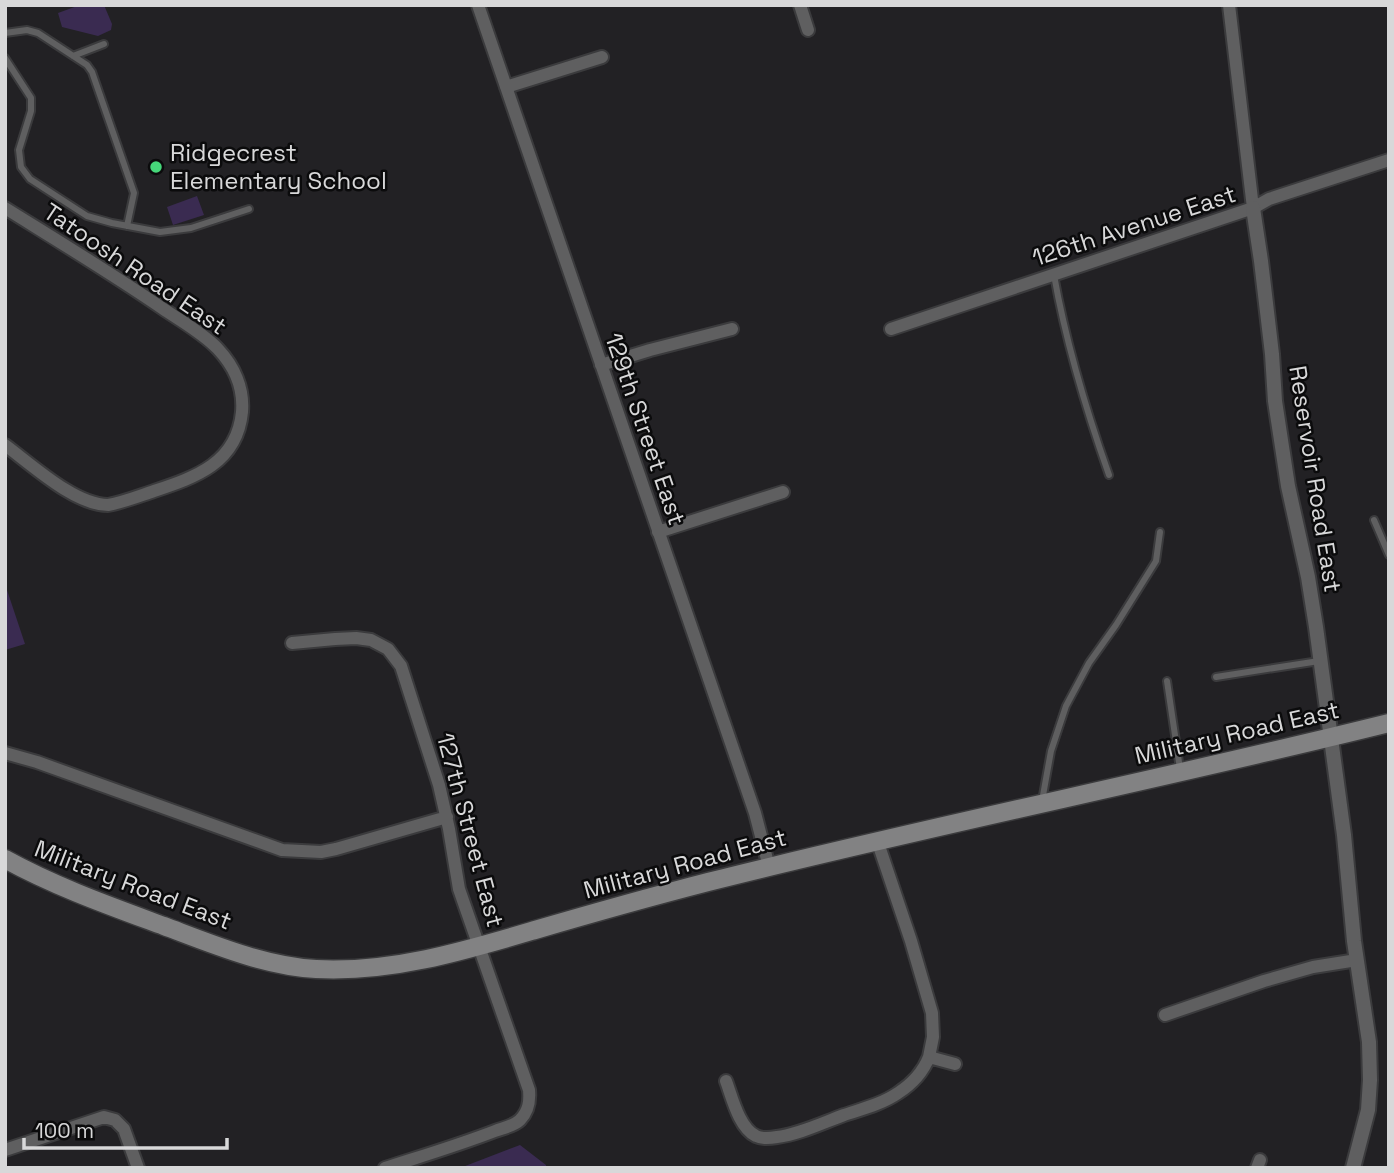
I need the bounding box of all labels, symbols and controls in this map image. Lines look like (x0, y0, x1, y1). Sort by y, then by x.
place label: Ridgecrest Elementary School (170, 137, 387, 196)
marker: Ridgecrest Elementary School (148, 159, 164, 175)
street label: 126th Avenue East (1028, 178, 1240, 273)
street label: Tatoosh Road East (38, 196, 233, 341)
street label: 129th Street East (598, 329, 693, 529)
street label: Reservoir Road East (1282, 363, 1349, 595)
street label: Military Road East (1132, 694, 1342, 771)
street label: 127th Street East (430, 729, 511, 930)
street label: Military Road East (580, 822, 790, 906)
street label: Military Road East (30, 833, 236, 936)
scale bar (24, 1106, 228, 1150)
text: 100 m (35, 1117, 94, 1144)

